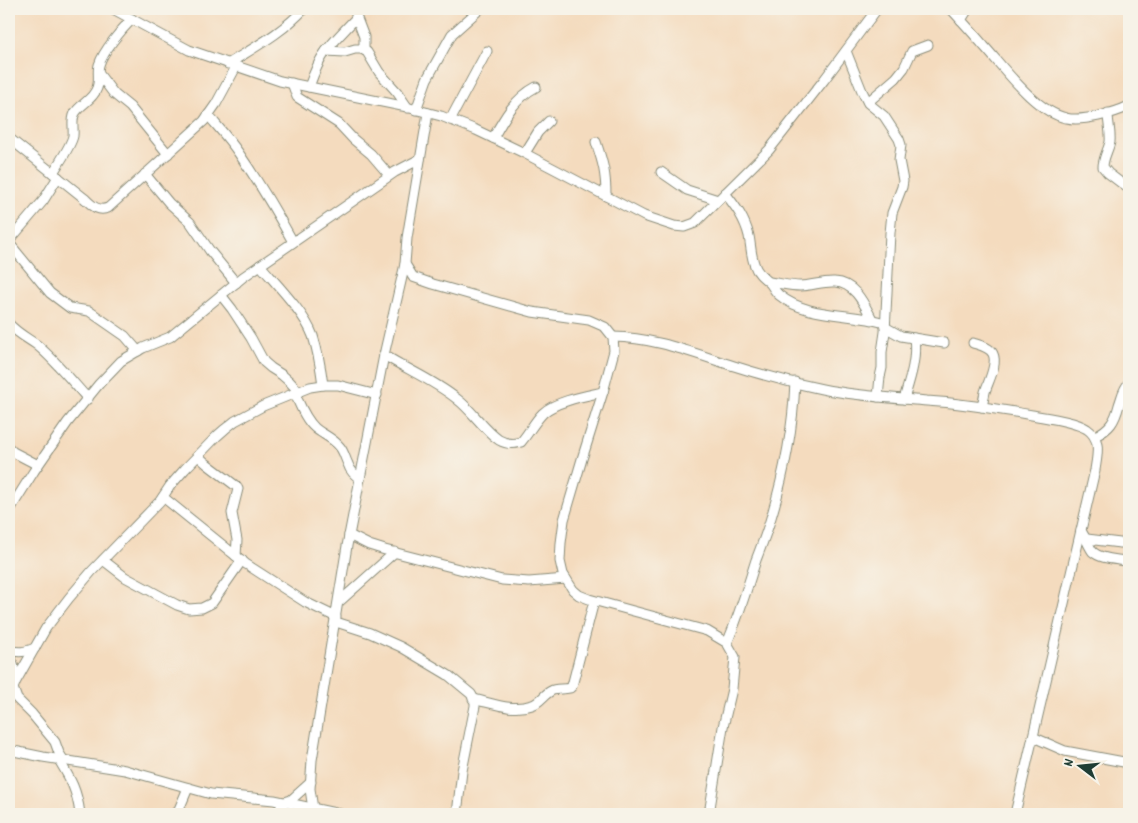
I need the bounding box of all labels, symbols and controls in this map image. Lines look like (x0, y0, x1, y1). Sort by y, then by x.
north arrow (1056, 740, 1106, 790)
text: N (1059, 757, 1080, 769)

